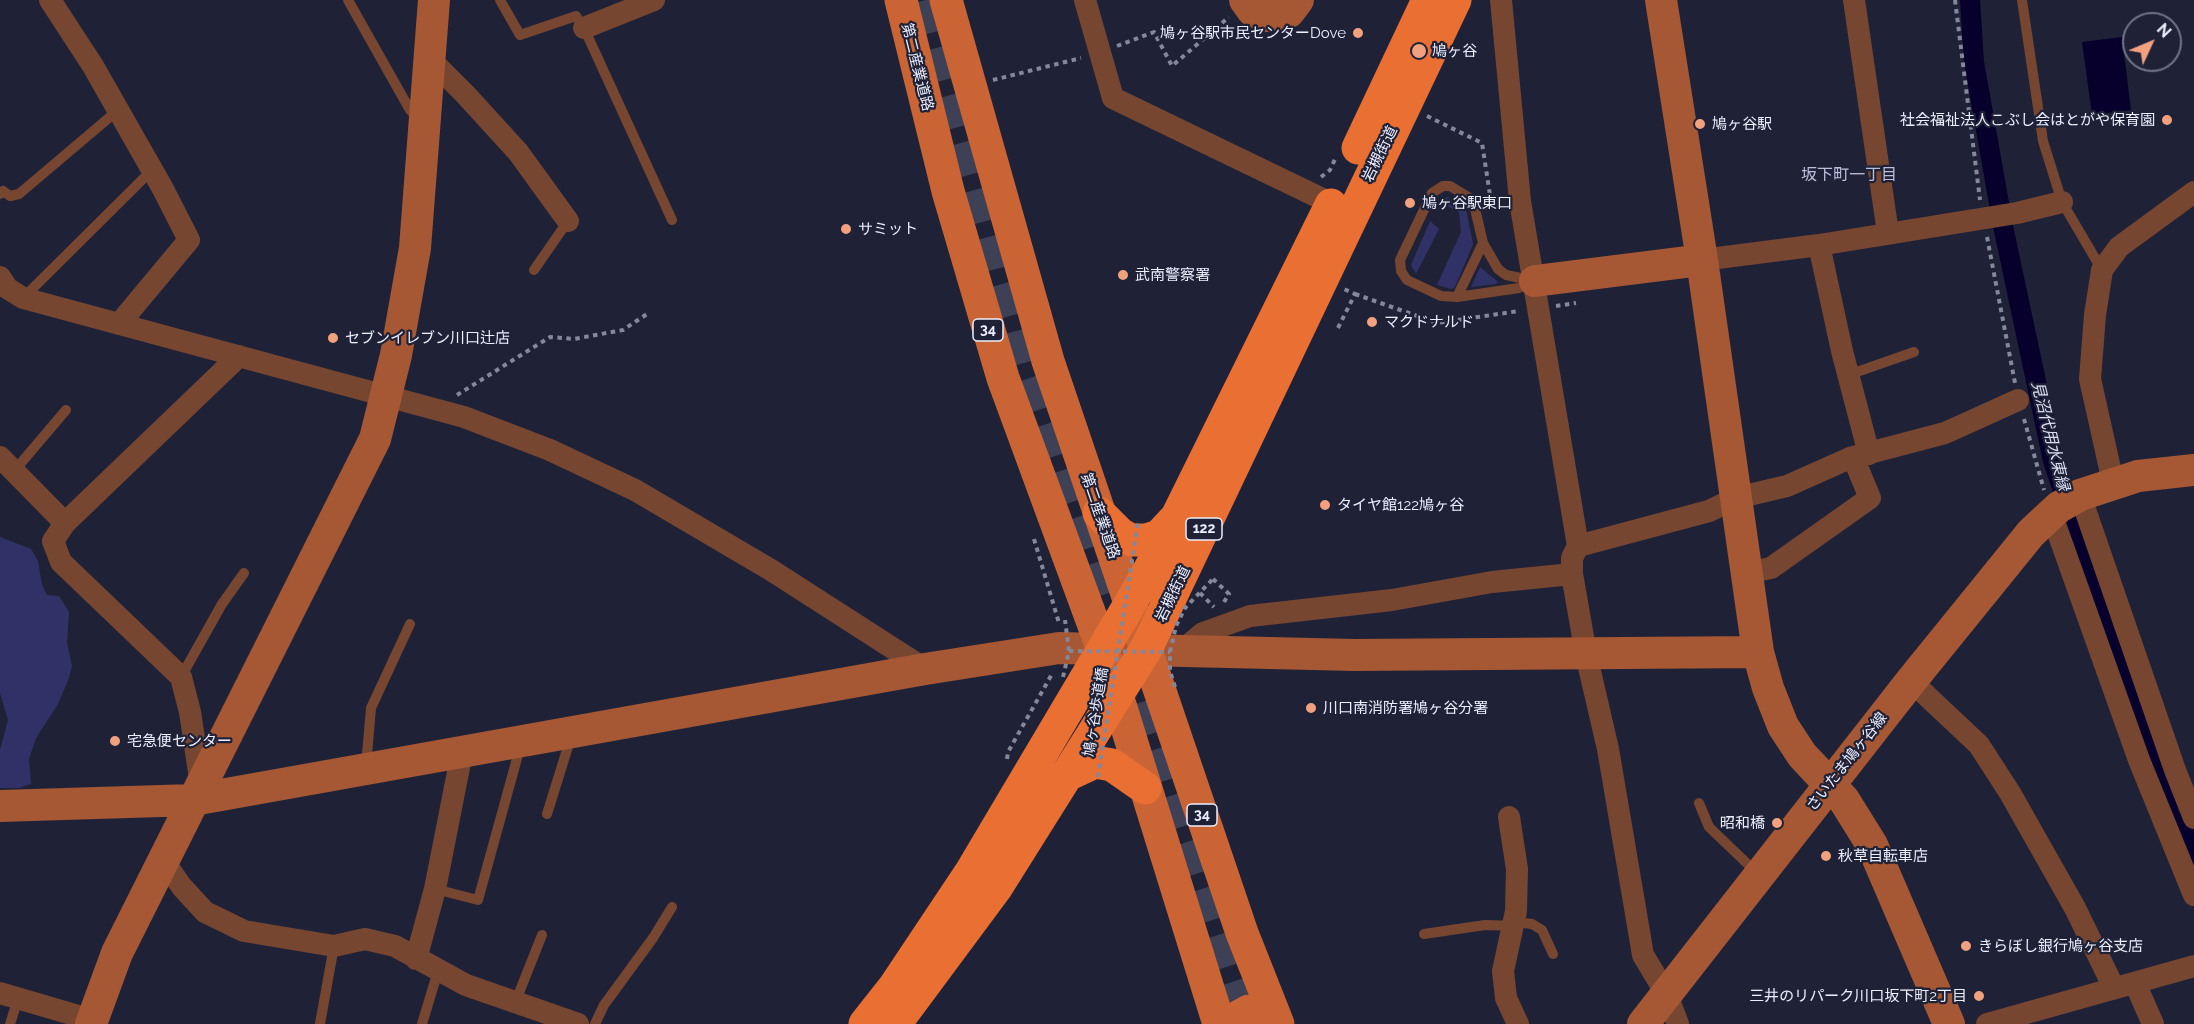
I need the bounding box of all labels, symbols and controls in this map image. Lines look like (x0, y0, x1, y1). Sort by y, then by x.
north arrow (2122, 12, 2182, 72)
text: N (2153, 20, 2175, 42)
street label: 第二産業道路 (897, 21, 937, 113)
place label: 鳩ヶ谷駅市民センターDove (1160, 24, 1346, 42)
marker: 鳩ヶ谷駅市民センターDove (1351, 26, 1365, 40)
marker: 鳩ヶ谷 (1410, 42, 1428, 60)
place label: 鳩ヶ谷 (1432, 42, 1477, 60)
place label: 社会福祉法人こぶし会はとがや保育園 (1900, 111, 2155, 129)
marker: 社会福祉法人こぶし会はとがや保育園 (2160, 113, 2174, 127)
place label: 鳩ヶ谷駅 (1712, 115, 1772, 133)
marker: 鳩ヶ谷駅 (1693, 117, 1707, 131)
street label: 岩槻街道 (1359, 123, 1401, 185)
district label: 坂下町一丁目 (1801, 165, 1897, 185)
place label: 鳩ヶ谷駅東口 (1422, 194, 1512, 212)
marker: 鳩ヶ谷駅東口 (1403, 196, 1417, 210)
place label: サミット (858, 220, 918, 238)
marker: サミット (839, 222, 853, 236)
place label: 武南警察署 (1135, 266, 1210, 284)
marker: 武南警察署 (1116, 268, 1130, 282)
place label: マクドナルド (1384, 313, 1474, 331)
marker: マクドナルド (1365, 315, 1379, 329)
road number: 34 (973, 319, 1003, 341)
place label: セブンイレブン川口辻店 (345, 329, 510, 347)
marker: セブンイレブン川口辻店 (326, 331, 340, 345)
water label: 見沼代用水東縁 (2027, 379, 2073, 493)
street label: 第二産業道路 (1077, 471, 1123, 561)
place label: タイヤ館122鳩ヶ谷 (1337, 496, 1464, 514)
marker: タイヤ館122鳩ヶ谷 (1318, 498, 1332, 512)
road number: 122 (1186, 518, 1222, 540)
street label: 岩槻街道 (1152, 563, 1194, 625)
street label: 鳩ヶ谷歩道橋 (1080, 666, 1112, 758)
place label: 川口南消防署鳩ヶ谷分署 (1323, 699, 1488, 717)
marker: 川口南消防署鳩ヶ谷分署 (1304, 701, 1318, 715)
street label: さいたま鳩ヶ谷線 (1803, 709, 1891, 815)
place label: 宅急便センター (127, 732, 232, 750)
marker: 宅急便センター (108, 734, 122, 748)
road number: 34 (1187, 804, 1217, 826)
place label: 昭和橋 (1720, 814, 1765, 832)
marker: 昭和橋 (1770, 816, 1784, 830)
place label: 秋草自転車店 (1838, 847, 1928, 865)
marker: 秋草自転車店 (1819, 849, 1833, 863)
place label: きらぼし銀行鳩ヶ谷支店 (1978, 937, 2143, 955)
marker: きらぼし銀行鳩ヶ谷支店 (1959, 939, 1973, 953)
place label: 三井のリパーク川口坂下町2丁目 (1749, 987, 1967, 1005)
marker: 三井のリパーク川口坂下町2丁目 (1972, 989, 1986, 1003)

